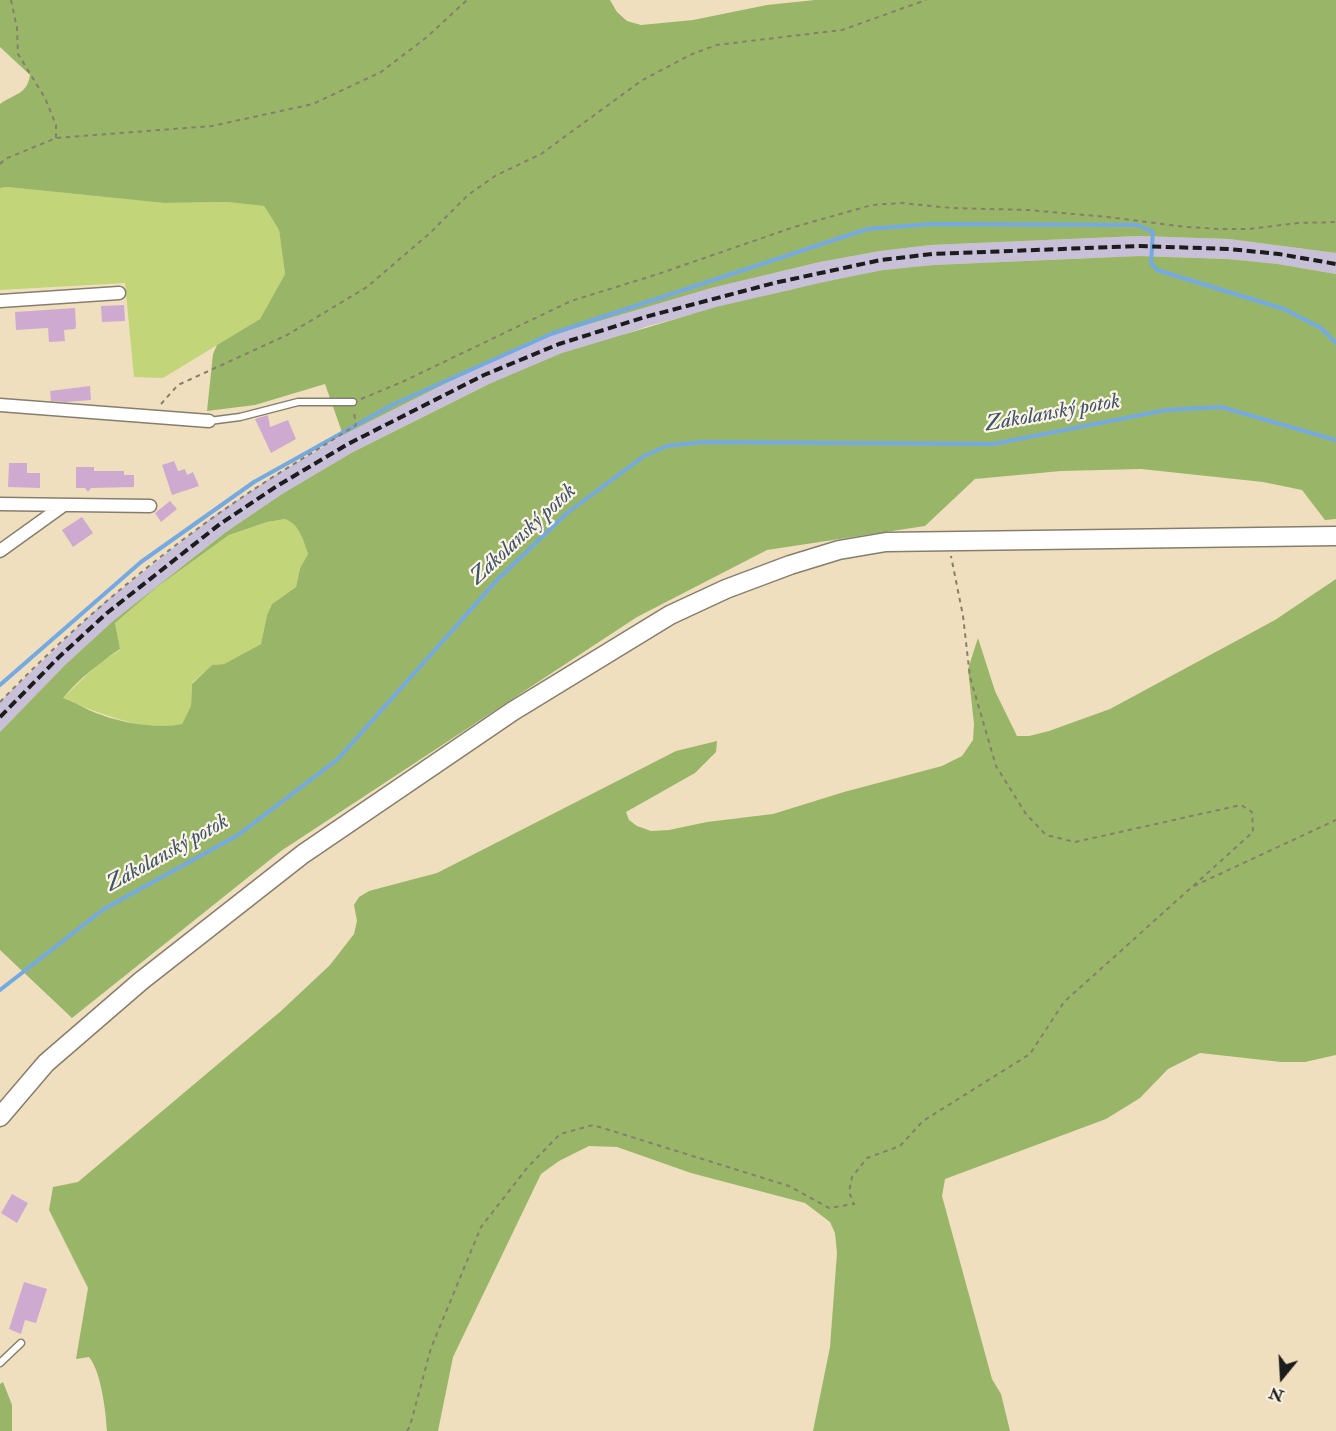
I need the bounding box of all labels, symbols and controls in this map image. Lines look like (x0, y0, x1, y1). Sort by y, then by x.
water label: Zákolanský potok (984, 389, 1122, 439)
water label: Zákolanský potok (465, 479, 583, 591)
water label: Zákolanský potok (102, 809, 234, 899)
north arrow (1252, 1347, 1312, 1407)
text: N (1267, 1382, 1286, 1406)

